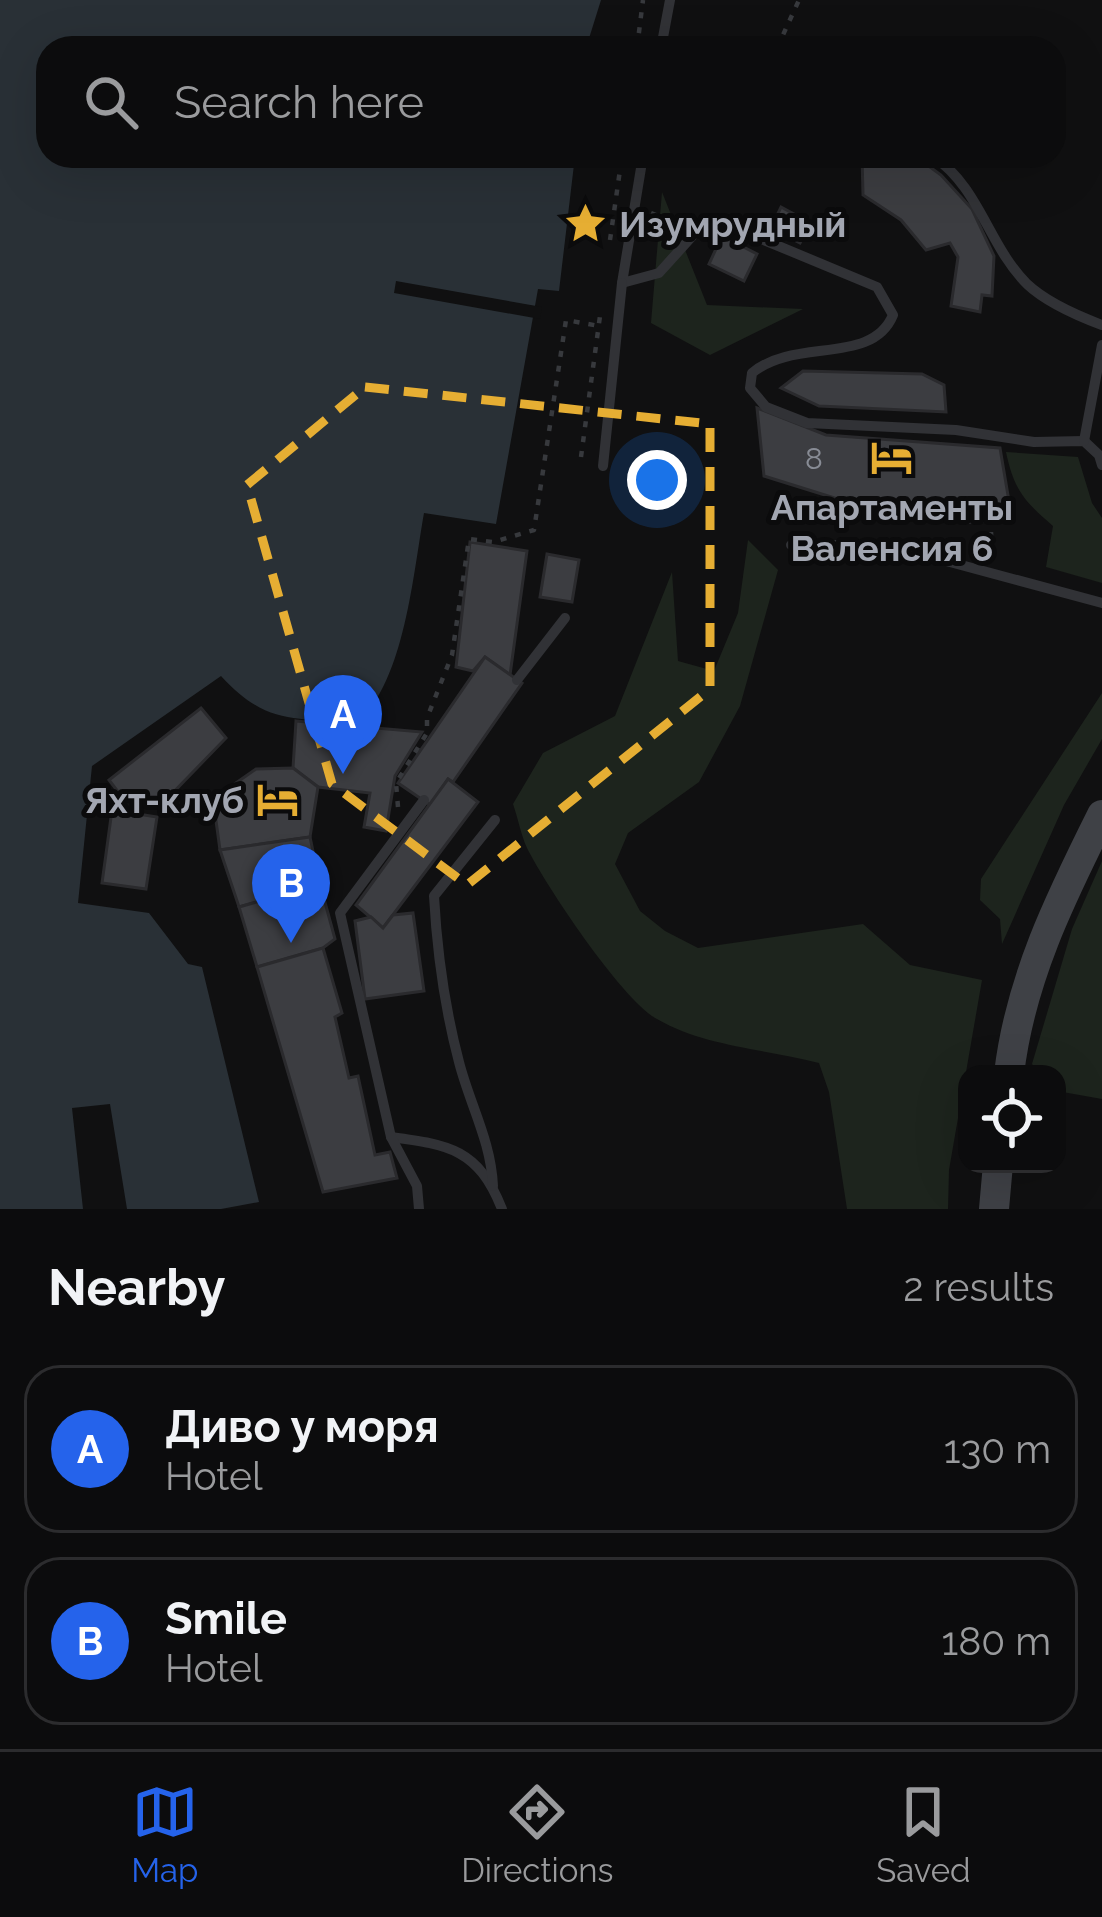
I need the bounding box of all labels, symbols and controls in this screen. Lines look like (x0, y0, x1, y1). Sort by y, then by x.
search box (36, 36, 1066, 168)
icon: search (78, 69, 144, 135)
text: Search here (174, 76, 424, 129)
place icon: Изумрудный (562, 201, 608, 247)
place label: Изумрудный (619, 203, 846, 245)
hotel icon: Апартаменты Валенсия 6 (869, 434, 915, 480)
house number: 8 (805, 441, 823, 476)
your location (627, 450, 687, 510)
place label: Апартаменты Валенсия 6 (771, 486, 1013, 569)
pin: A (304, 675, 382, 774)
hotel icon: Яхт-клуб (255, 777, 301, 823)
place label: Яхт-клуб (84, 779, 244, 821)
pin: B (252, 844, 330, 943)
map controls (958, 1065, 1066, 1173)
button: locate (958, 1065, 1066, 1173)
text: Nearby (48, 1257, 225, 1317)
text: 2 results (903, 1264, 1054, 1310)
text: Диво у моря (165, 1400, 439, 1453)
text: A (77, 1426, 103, 1472)
text: 130 m (944, 1426, 1051, 1472)
text: Hotel (165, 1453, 263, 1499)
text: Smile (165, 1592, 287, 1645)
text: B (77, 1618, 103, 1664)
text: 180 m (942, 1618, 1051, 1664)
text: Hotel (165, 1645, 263, 1691)
tab: Map (131, 1779, 198, 1890)
tab: Directions (461, 1779, 614, 1890)
tab: Saved (876, 1779, 971, 1890)

